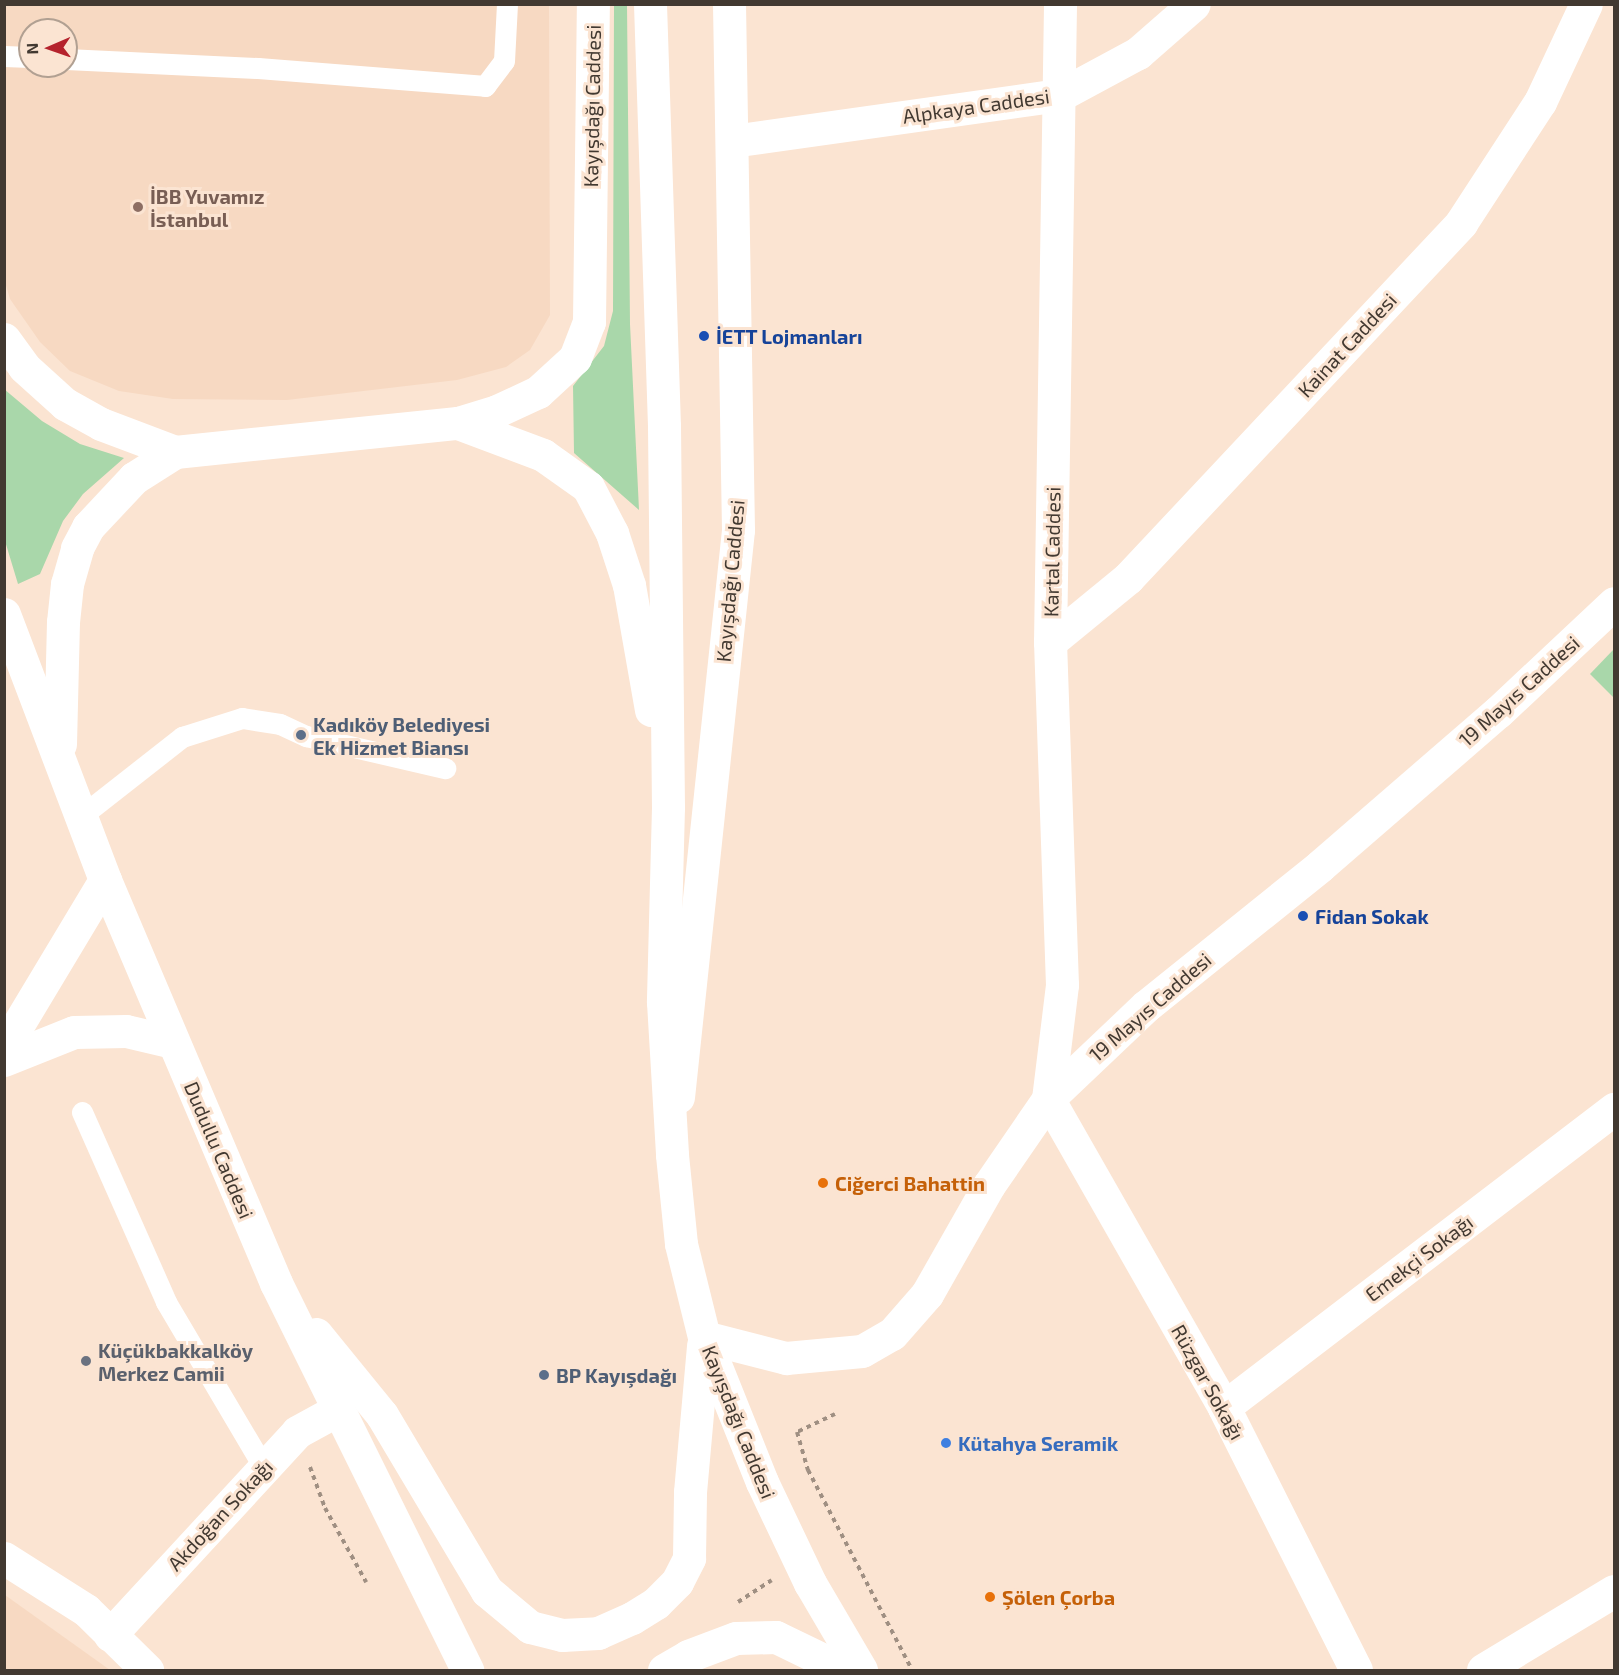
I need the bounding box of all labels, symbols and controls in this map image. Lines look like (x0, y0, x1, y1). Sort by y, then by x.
north arrow (18, 18, 78, 78)
street label: Kayışdağı Caddesi (579, 24, 605, 188)
text: N (22, 42, 41, 55)
street label: Alpkaya Caddesi (901, 84, 1051, 128)
place label: İBB Yuvamız İstanbul (150, 184, 265, 231)
marker: İBB Yuvamız İstanbul (131, 200, 145, 214)
street label: Kainat Caddesi (1293, 288, 1401, 402)
place label: İETT Lojmanları (716, 324, 863, 348)
marker: İETT Lojmanları (697, 329, 711, 343)
street label: Kartal Caddesi (1039, 486, 1065, 618)
street label: Kayışdağı Caddesi (711, 499, 749, 663)
street label: 19 Mayıs Caddesi (1454, 631, 1584, 751)
place label: Kadıköy Belediyesi Ek Hizmet Biansı (313, 712, 491, 759)
marker: Kadıköy Belediyesi Ek Hizmet Biansı (294, 728, 308, 742)
place label: Fidan Sokak (1315, 904, 1429, 928)
marker: Fidan Sokak (1296, 909, 1310, 923)
street label: 19 Mayıs Caddesi (1084, 948, 1216, 1066)
street label: Dudullu Caddesi (179, 1078, 259, 1222)
place label: Ciğerci Bahattin (835, 1171, 985, 1195)
marker: Ciğerci Bahattin (816, 1176, 830, 1190)
street label: Emekçi Sokağı (1360, 1210, 1478, 1306)
street label: Rüzgar Sokağı (1166, 1320, 1250, 1444)
place label: Küçükbakkalköy Merkez Camii (98, 1338, 253, 1385)
street label: Kayışdağı Caddesi (697, 1342, 781, 1502)
marker: Küçükbakkalköy Merkez Camii (79, 1354, 93, 1368)
place label: BP Kayışdağı (556, 1363, 677, 1387)
marker: BP Kayışdağı (537, 1368, 551, 1382)
place label: Kütahya Seramik (958, 1431, 1118, 1455)
marker: Kütahya Seramik (939, 1436, 953, 1450)
street label: Akdoğan Sokağı (162, 1454, 278, 1576)
place label: Şölen Çorba (1002, 1585, 1115, 1609)
marker: Şölen Çorba (983, 1590, 997, 1604)

